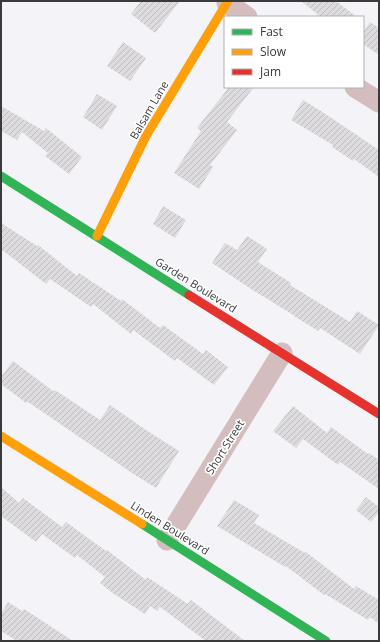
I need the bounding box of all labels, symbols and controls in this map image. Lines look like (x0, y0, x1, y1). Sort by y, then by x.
legend (224, 16, 364, 88)
text: Fast (260, 23, 283, 40)
text: Slow (260, 43, 287, 60)
text: Jam (259, 63, 281, 80)
street label: Balsam Lane (126, 78, 171, 142)
street label: Garden Boulevard (153, 253, 240, 316)
street label: Short Street (202, 417, 247, 477)
street label: Linden Boulevard (128, 497, 212, 558)

